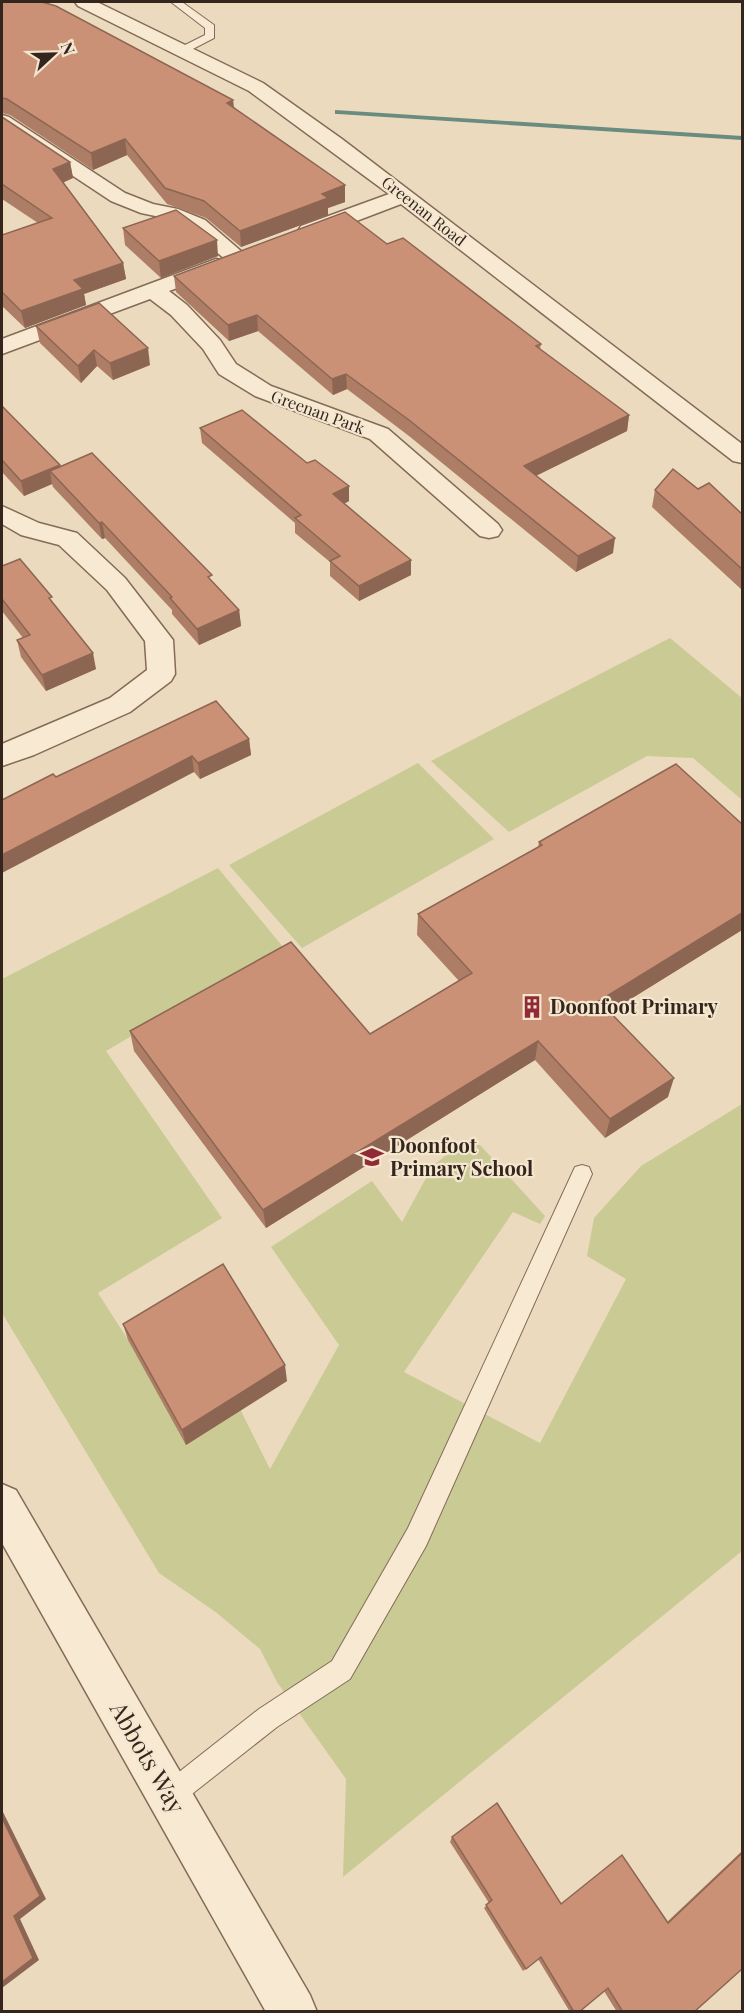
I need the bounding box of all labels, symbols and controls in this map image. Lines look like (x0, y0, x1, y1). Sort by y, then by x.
north arrow (24, 24, 84, 84)
text: N (56, 39, 80, 58)
street label: Greenan Road (378, 171, 471, 250)
street label: Greenan Park (268, 385, 368, 438)
place label: Doonfoot Primary (550, 992, 718, 1019)
building icon: Doonfoot Primary (519, 994, 545, 1020)
place label: Doonfoot Primary School (390, 1131, 533, 1181)
school or university icon: Doonfoot Primary School (359, 1144, 385, 1170)
street label: Abbots Way (103, 1694, 194, 1819)

